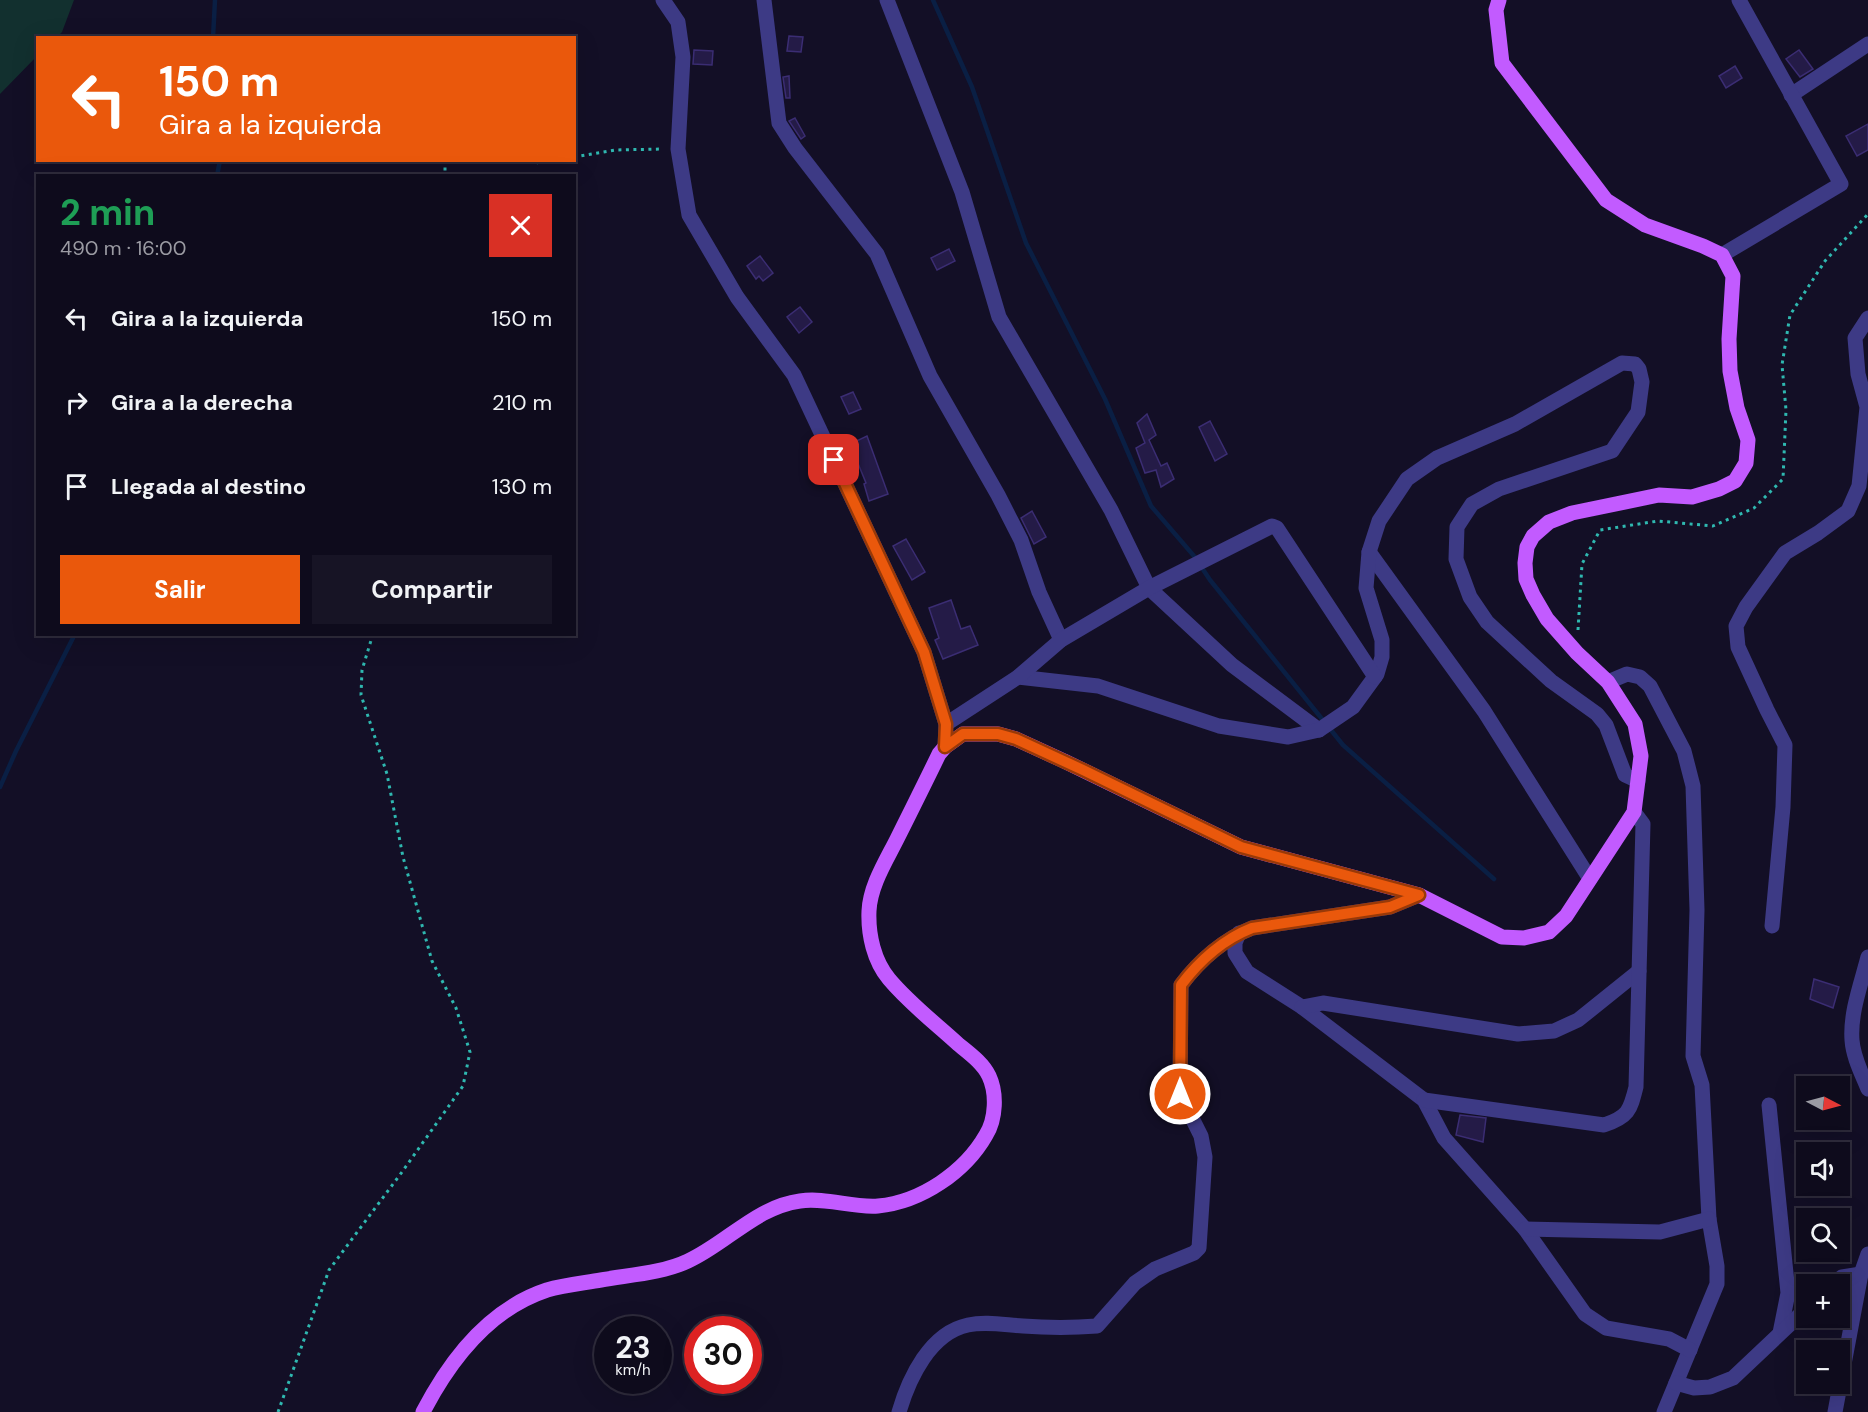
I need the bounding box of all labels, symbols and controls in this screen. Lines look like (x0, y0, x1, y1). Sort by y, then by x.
text: 150 m (159, 54, 279, 109)
icon: left (60, 60, 138, 138)
text: Gira a la izquierda (159, 107, 382, 142)
text: 2 min (60, 189, 155, 236)
button: close (489, 194, 552, 257)
text: 490 m · 16:00 (60, 235, 186, 261)
icon: left (60, 302, 93, 335)
text: Gira a la izquierda (111, 304, 303, 333)
text: 150 m (491, 304, 552, 333)
icon: right (60, 386, 93, 419)
text: Gira a la derecha (111, 388, 293, 417)
text: 210 m (492, 388, 552, 417)
pin (808, 434, 859, 485)
icon: arrive (817, 443, 850, 476)
icon: arrive (60, 470, 93, 503)
text: Llegada al destino (111, 472, 306, 501)
text: 130 m (492, 472, 552, 501)
button: Salir (60, 555, 300, 624)
button: Compartir (312, 555, 552, 624)
position arrow (1148, 1062, 1212, 1126)
north arrow (1796, 1076, 1850, 1130)
map controls (1796, 1076, 1850, 1394)
button: sound (1796, 1142, 1850, 1196)
button: search (1796, 1208, 1850, 1262)
button: + (1796, 1274, 1850, 1328)
speed limit sign: 30 (684, 1316, 762, 1394)
text: 23 (615, 1328, 651, 1367)
button: − (1796, 1340, 1850, 1394)
text: km/h (615, 1360, 651, 1380)

